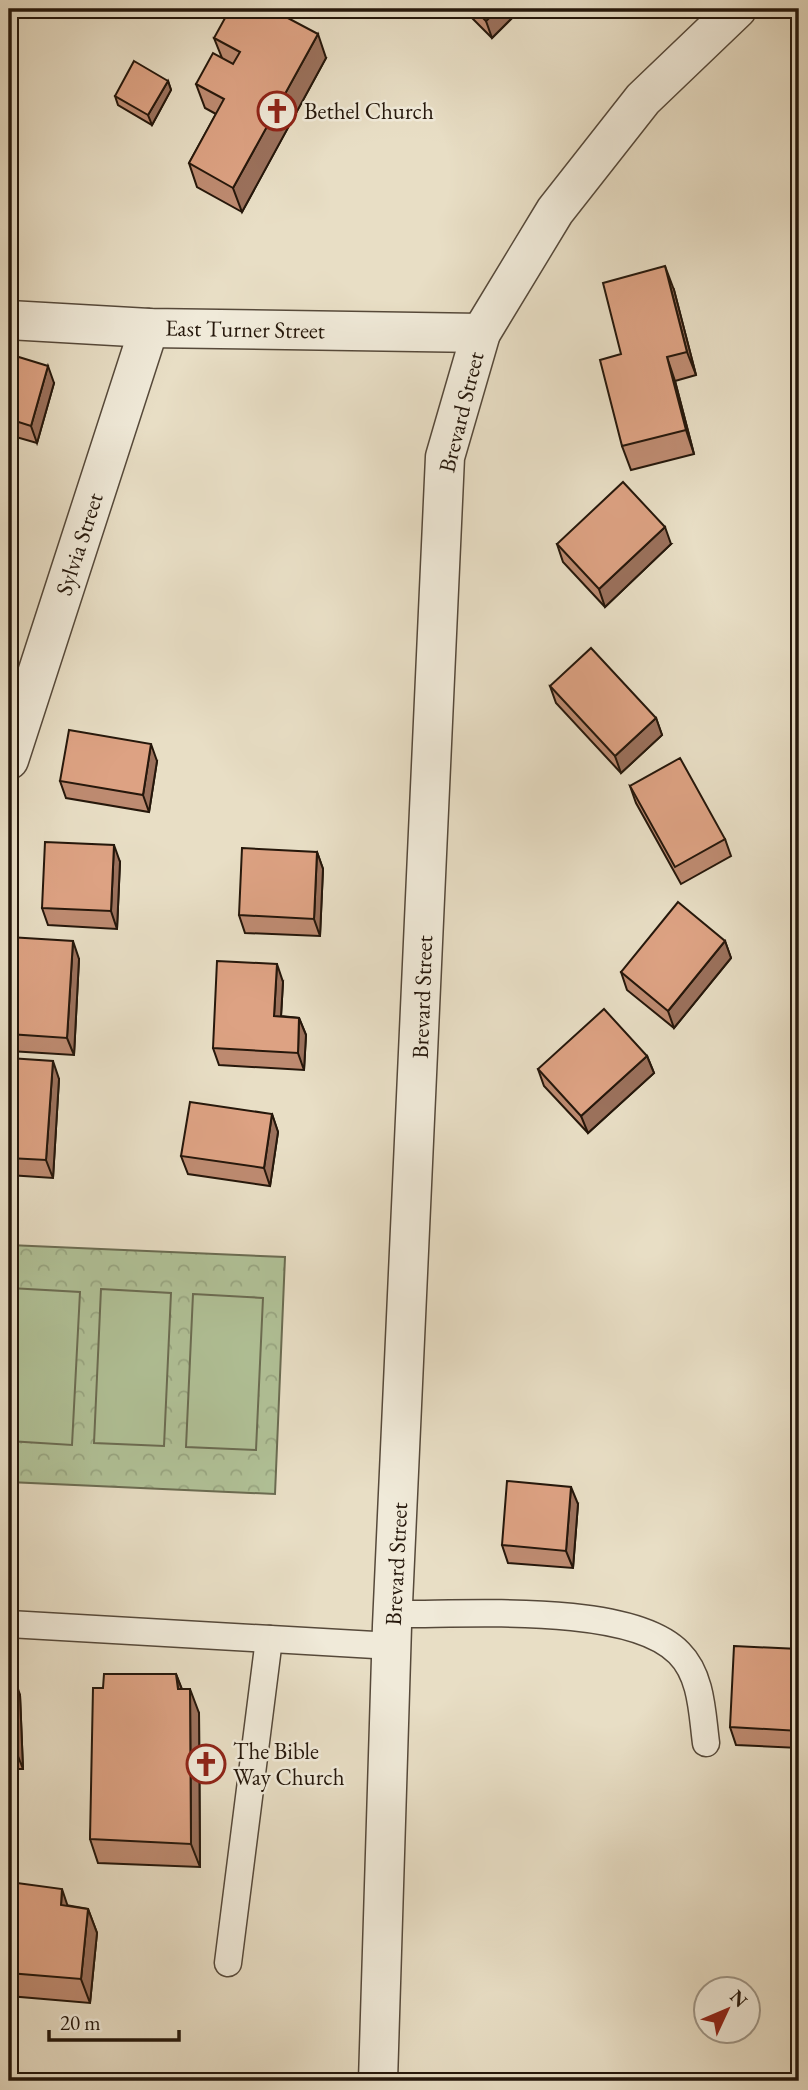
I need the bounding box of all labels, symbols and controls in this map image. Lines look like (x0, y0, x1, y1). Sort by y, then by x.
church icon: Bethel Church (256, 90, 298, 132)
place label: Bethel Church (304, 96, 434, 126)
street label: East Turner Street (165, 313, 326, 345)
street label: Brevard Street (432, 348, 491, 476)
street label: Sylvia Street (48, 488, 110, 599)
street label: Brevard Street (405, 934, 439, 1059)
street label: Brevard Street (378, 1501, 414, 1626)
place label: The Bible Way Church (233, 1736, 345, 1792)
church icon: The Bible Way Church (185, 1743, 227, 1785)
north arrow (692, 1974, 762, 2044)
text: N (725, 1984, 754, 2013)
scale bar (49, 1999, 178, 2043)
text: 20 m (60, 2009, 101, 2036)

